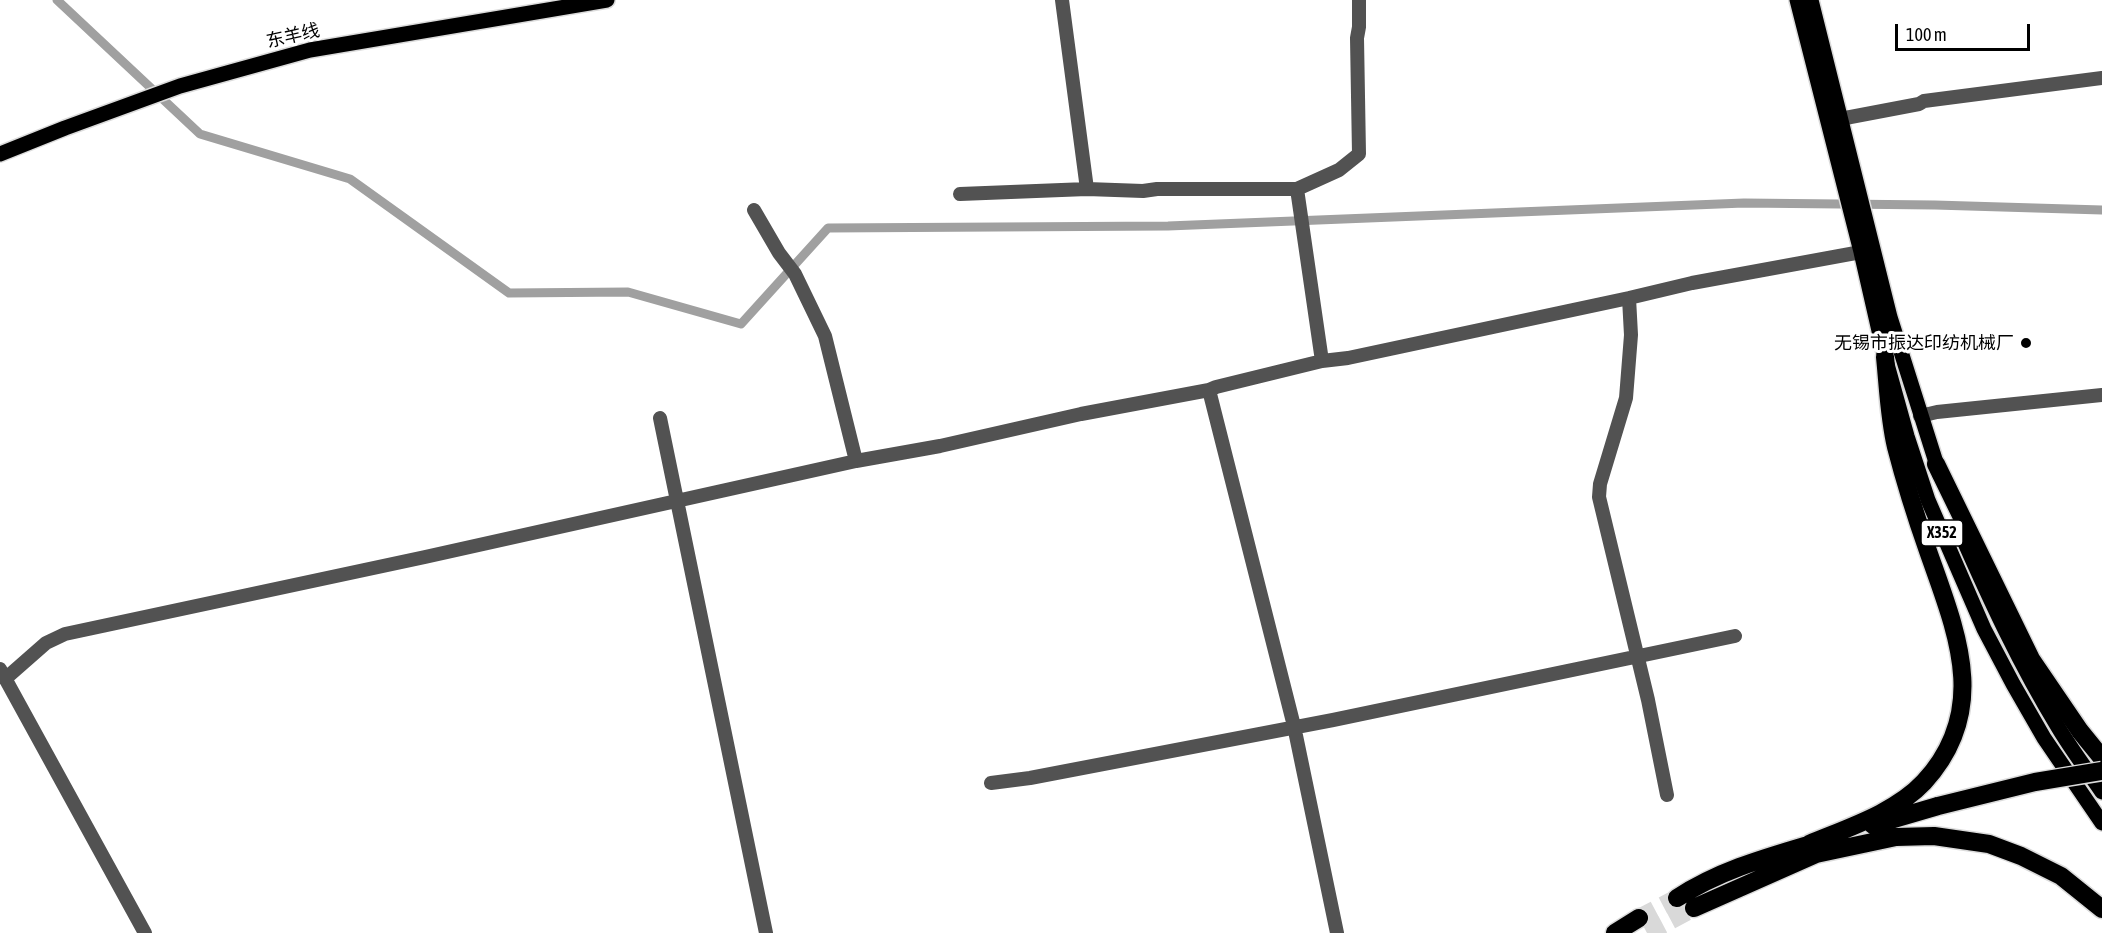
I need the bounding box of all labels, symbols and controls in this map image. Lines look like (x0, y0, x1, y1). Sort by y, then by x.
scale bar (1898, 12, 2033, 50)
street label: 东羊线 (264, 19, 322, 53)
text: 100 m (1906, 24, 1947, 45)
place label: 无锡市振达印纺机械厂 (1834, 332, 2014, 354)
marker: 无锡市振达印纺机械厂 (2019, 336, 2033, 350)
road number: X352 (1921, 520, 1963, 546)

